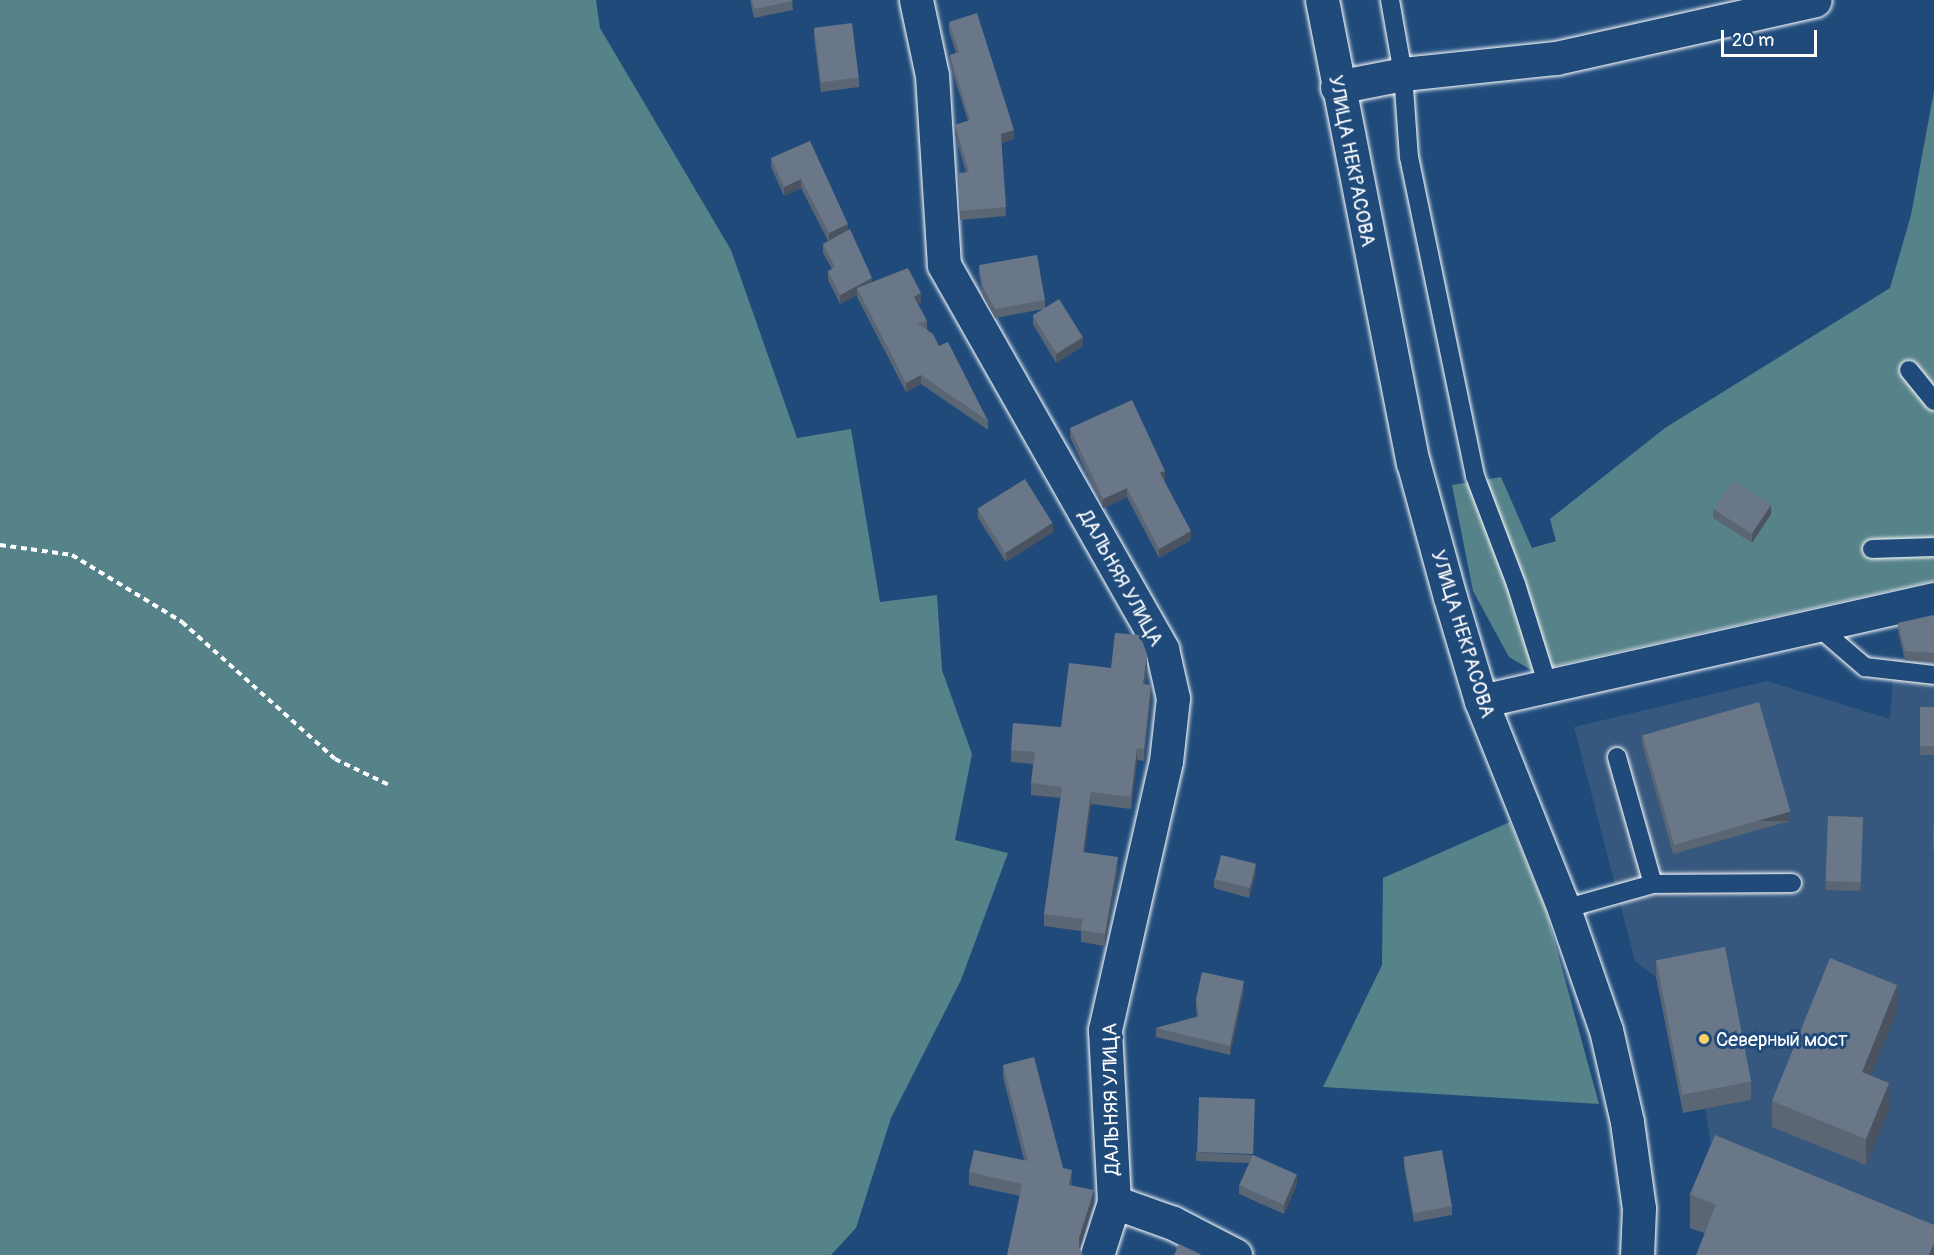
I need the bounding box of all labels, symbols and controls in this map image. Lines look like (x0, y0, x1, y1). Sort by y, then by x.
scale bar (1724, 18, 1820, 56)
text: 20 m (1732, 29, 1774, 52)
street label: УЛИЦА НЕКРАСОВА (1324, 73, 1380, 249)
street label: ДАЛЬНЯЯ УЛИЦА (1074, 506, 1168, 650)
street label: УЛИЦА НЕКРАСОВА (1426, 547, 1500, 721)
street label: ДАЛЬНЯЯ УЛИЦА (1098, 1023, 1124, 1175)
place label: Северный мост (1716, 1027, 1848, 1051)
marker: Северный мост (1697, 1032, 1711, 1046)

